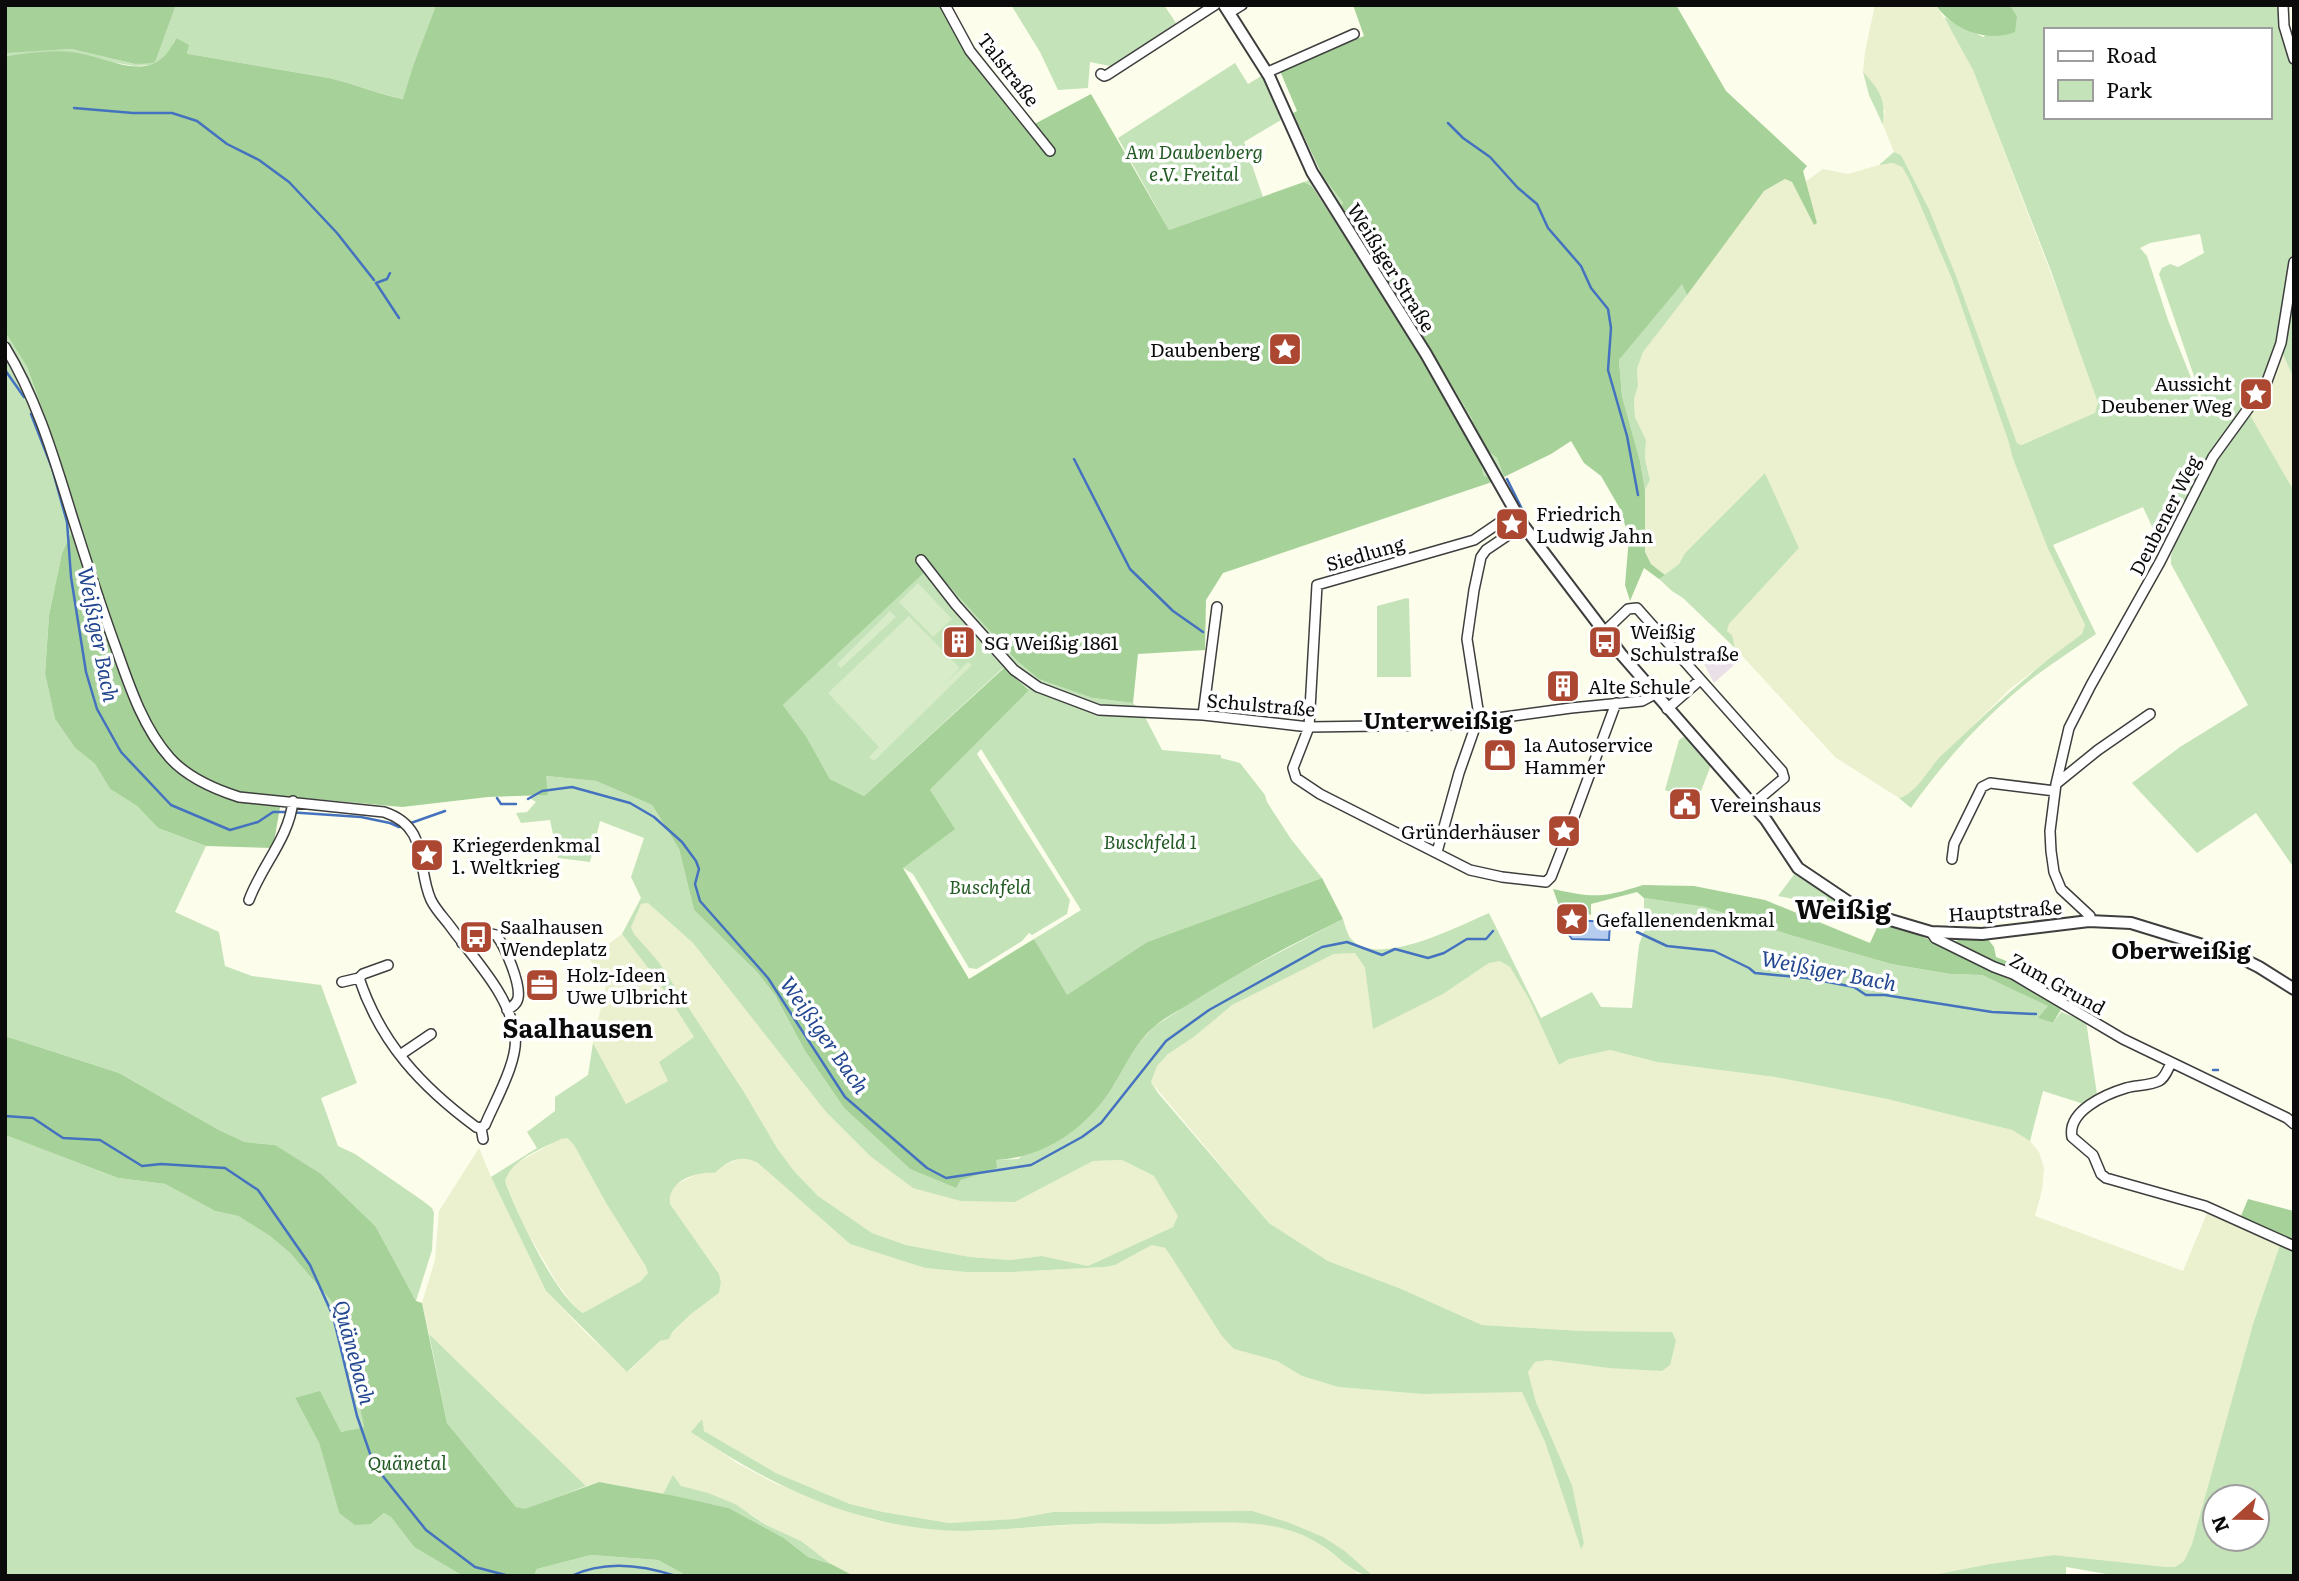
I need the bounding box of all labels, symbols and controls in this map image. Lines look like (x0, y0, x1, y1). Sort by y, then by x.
street label: Talstraße (971, 26, 1047, 112)
legend (2044, 28, 2271, 119)
text: Road (2106, 38, 2157, 69)
text: Park (2106, 73, 2152, 104)
park label: Am Daubenberg e.V. Freital (1125, 137, 1263, 187)
street label: Weißiger Straße (1341, 197, 1443, 337)
place icon: Daubenberg (1266, 330, 1304, 368)
place label: Daubenberg (1150, 335, 1260, 363)
place label: Aussicht Deubener Weg (2100, 369, 2232, 419)
place icon: Aussicht Deubener Weg (2237, 375, 2275, 413)
street label: Deubener Weg (2122, 450, 2207, 580)
place label: Friedrich Ludwig Jahn (1536, 499, 1653, 549)
place icon: Friedrich Ludwig Jahn (1493, 505, 1531, 543)
street label: Siedlung (1322, 528, 1408, 578)
water label: Weißiger Bach (72, 564, 128, 705)
place label: Weißig Schulstraße (1630, 617, 1739, 667)
building icon: SG Weißig 1861 (940, 623, 978, 661)
bus stop icon: Weißig Schulstraße (1586, 623, 1624, 661)
place label: SG Weißig 1861 (984, 628, 1119, 656)
building icon: Alte Schule (1544, 667, 1582, 705)
place label: Alte Schule (1588, 672, 1690, 700)
street label: Schulstraße (1206, 685, 1317, 723)
district label: Unterweißig (1363, 702, 1514, 736)
place label: 1a Autoservice Hammer (1524, 730, 1653, 780)
shop icon: 1a Autoservice Hammer (1481, 736, 1519, 774)
public building icon: Vereinshaus (1666, 785, 1704, 823)
place label: Vereinshaus (1710, 790, 1821, 818)
place icon: Gründerhäuser (1545, 812, 1583, 850)
place label: Gründerhäuser (1401, 817, 1540, 845)
park label: Buschfeld 1 (1103, 827, 1197, 855)
place label: Kriegerdenkmal 1. Weltkrieg (452, 830, 600, 880)
place icon: Kriegerdenkmal 1. Weltkrieg (408, 836, 446, 874)
park label: Buschfeld (949, 872, 1031, 900)
district label: Weißig (1795, 888, 1891, 927)
street label: Hauptstraße (1947, 892, 2063, 928)
place icon: Gefallenendenkmal (1553, 900, 1591, 938)
place label: Gefallenendenkmal (1596, 905, 1775, 933)
place label: Saalhausen Wendeplatz (500, 912, 607, 962)
bus stop icon: Saalhausen Wendeplatz (457, 918, 495, 956)
district label: Oberweißig (2111, 932, 2252, 966)
water label: Weißiger Bach (1759, 941, 1900, 997)
street label: Zum Grund (2005, 945, 2111, 1021)
place label: Holz-Ideen Uwe Ulbricht (566, 960, 688, 1010)
office icon: Holz-Ideen Uwe Ulbricht (523, 966, 561, 1004)
water label: Weißiger Bach (774, 969, 878, 1100)
district label: Saalhausen (503, 1007, 653, 1046)
water label: Quänebach (327, 1296, 385, 1408)
park label: Quänetal (367, 1448, 447, 1476)
north arrow (2201, 1483, 2271, 1553)
text: N (2203, 1512, 2235, 1537)

